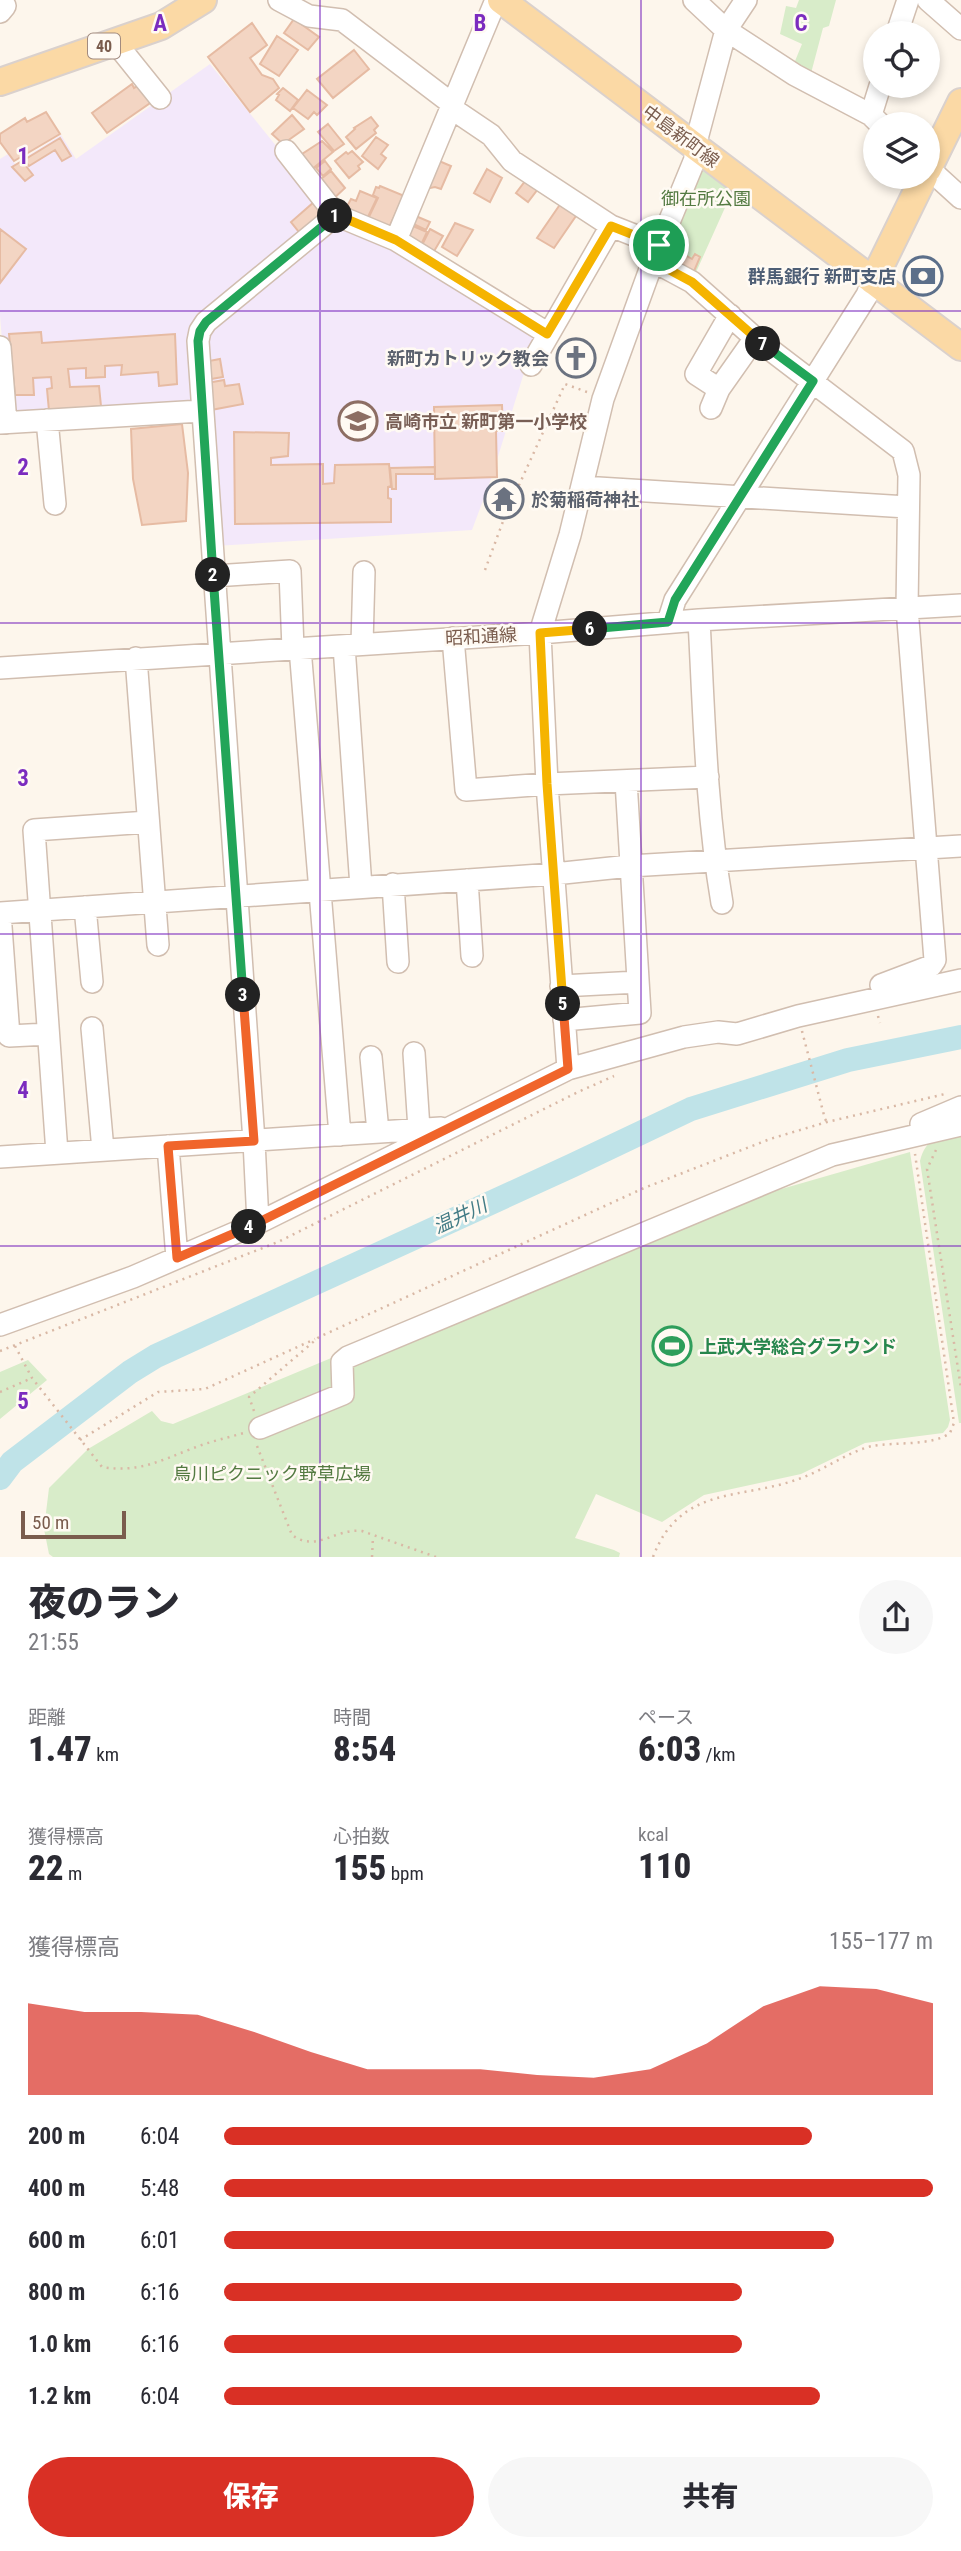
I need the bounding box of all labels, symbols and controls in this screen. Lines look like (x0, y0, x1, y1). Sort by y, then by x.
text: A (153, 10, 167, 37)
text: B (474, 10, 486, 37)
text: C (794, 10, 808, 37)
map controls (863, 21, 940, 189)
button: locate (863, 21, 940, 98)
road number: 40 (88, 34, 120, 58)
street label: 中島新町線 (639, 101, 723, 171)
button: layers (863, 112, 940, 189)
text: 1 (17, 143, 29, 170)
park label: 御在所公園 (661, 188, 751, 209)
pin: 1 (318, 198, 352, 234)
text: 1 (330, 204, 339, 227)
pin (629, 215, 689, 275)
icon: arrive (640, 226, 678, 264)
bank icon: 群馬銀行 新町支店 (902, 255, 944, 297)
place label: 群馬銀行 新町支店 (748, 266, 896, 287)
pin: 7 (746, 326, 780, 362)
text: 7 (758, 332, 767, 355)
church icon: 新町カトリック教会 (555, 337, 597, 379)
place label: 新町カトリック教会 (387, 348, 549, 369)
school or university icon: 高崎市立 新町第一小学校 (337, 400, 379, 442)
place label: 高崎市立 新町第一小学校 (385, 411, 587, 432)
text: 2 (17, 454, 29, 481)
temple icon: 於菊稲荷神社 (483, 478, 525, 520)
place label: 於菊稲荷神社 (531, 489, 639, 510)
pin: 2 (196, 558, 230, 592)
text: 2 (208, 563, 217, 586)
pin: 6 (572, 612, 608, 646)
text: 6 (585, 617, 594, 640)
street label: 昭和通線 (444, 624, 518, 648)
text: 3 (17, 765, 29, 792)
pin: 3 (226, 978, 260, 1012)
text: 3 (238, 983, 247, 1006)
pin: 5 (546, 986, 580, 1021)
text: 5 (558, 992, 567, 1015)
text: 4 (17, 1077, 29, 1104)
water label: 温井川 (429, 1193, 492, 1238)
pin: 4 (232, 1210, 266, 1244)
text: 4 (244, 1215, 253, 1238)
sports icon: 上武大学総合グラウンド (651, 1325, 693, 1367)
place label: 上武大学総合グラウンド (699, 1336, 897, 1357)
text: 5 (17, 1388, 29, 1415)
park label: 烏川ピクニック野草広場 (173, 1463, 371, 1484)
scale bar (21, 1508, 126, 1540)
text: 50 m (32, 1511, 69, 1534)
button: share (859, 1580, 933, 1654)
text: 夜のラン (28, 1581, 180, 1625)
text: 21:55 (28, 1629, 79, 1656)
text: 距離 (28, 1706, 66, 1729)
text: 時間 (333, 1706, 371, 1729)
text: ペース (638, 1706, 694, 1729)
text: 1.47 (28, 1729, 92, 1770)
text: 8:54 (333, 1729, 396, 1770)
text: 6:03 (638, 1729, 701, 1770)
text: km (92, 1743, 119, 1766)
text: /km (701, 1743, 736, 1766)
text: kcal (638, 1823, 669, 1846)
text: 獲得標高 (28, 1825, 104, 1848)
text: 心拍数 (333, 1825, 390, 1848)
text: 110 (638, 1846, 691, 1887)
text: 22 (28, 1848, 64, 1889)
text: 155 (333, 1848, 386, 1889)
text: m (64, 1862, 82, 1885)
text: bpm (386, 1862, 424, 1885)
text: 155–177 m (829, 1928, 933, 1955)
text: 獲得標高 (28, 1934, 120, 1961)
text: 200 m (28, 2123, 85, 2150)
text: 6:04 (140, 2123, 179, 2150)
text: 400 m (28, 2175, 85, 2202)
text: 5:48 (140, 2175, 179, 2202)
text: 600 m (28, 2227, 85, 2254)
text: 6:01 (140, 2227, 179, 2254)
text: 800 m (28, 2279, 85, 2306)
text: 6:16 (140, 2279, 179, 2306)
text: 1.0 km (28, 2331, 91, 2358)
text: 6:16 (140, 2331, 179, 2358)
text: 1.2 km (28, 2383, 91, 2410)
text: 6:04 (140, 2383, 179, 2410)
button: 保存 (28, 2457, 474, 2537)
button: 共有 (488, 2457, 933, 2537)

